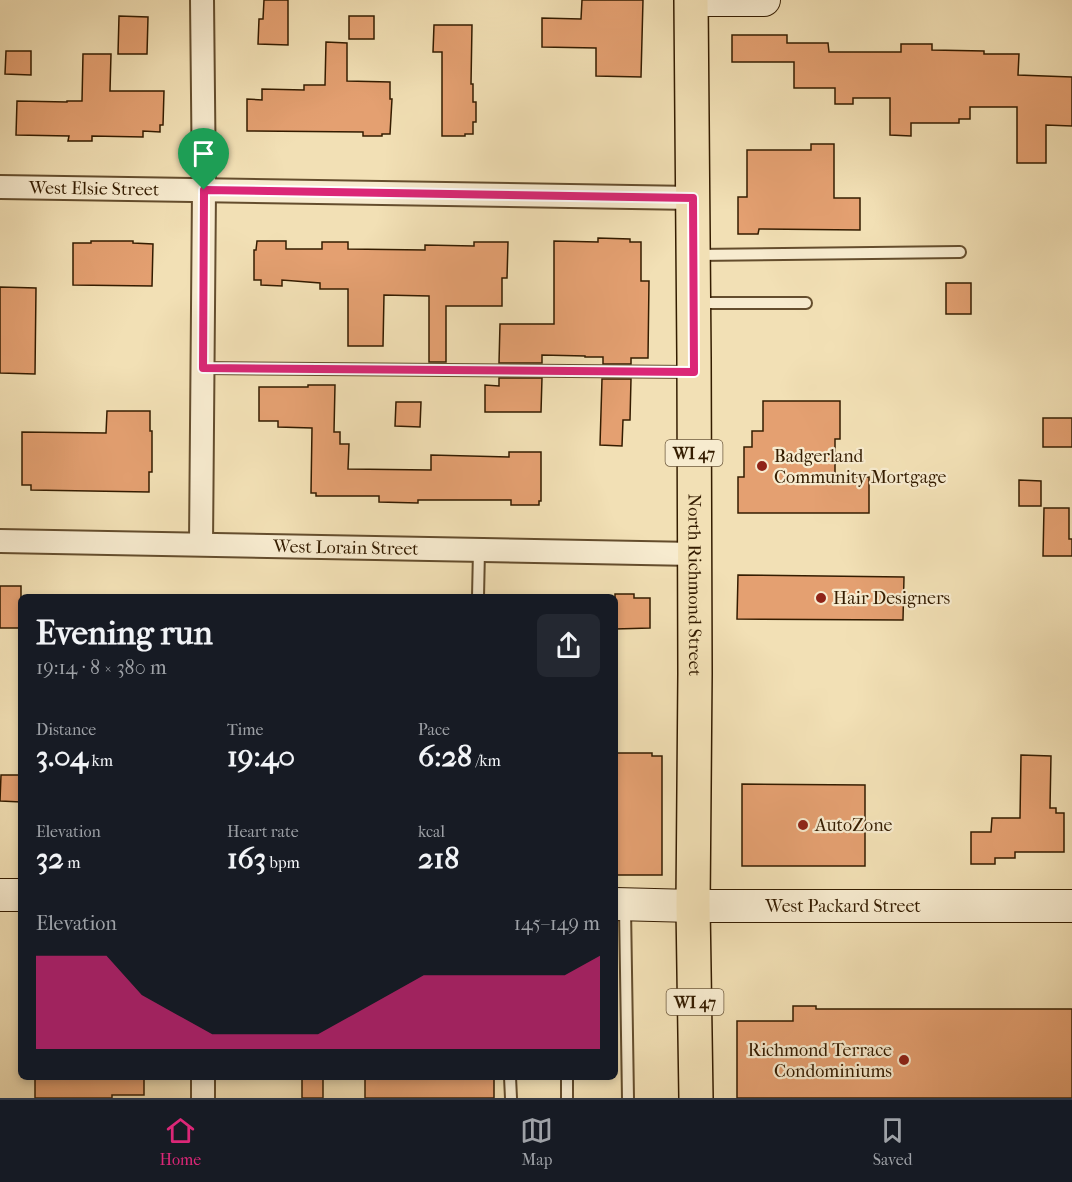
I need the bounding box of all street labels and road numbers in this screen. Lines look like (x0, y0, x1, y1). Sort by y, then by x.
street label: West Elsie Street (28, 177, 160, 201)
road number: WI 47 (666, 440, 722, 466)
street label: North Richmond Street (683, 494, 705, 677)
street label: West Lorain Street (272, 536, 419, 560)
street label: West Packard Street (764, 896, 921, 917)
road number: WI 47 (666, 989, 724, 1015)

